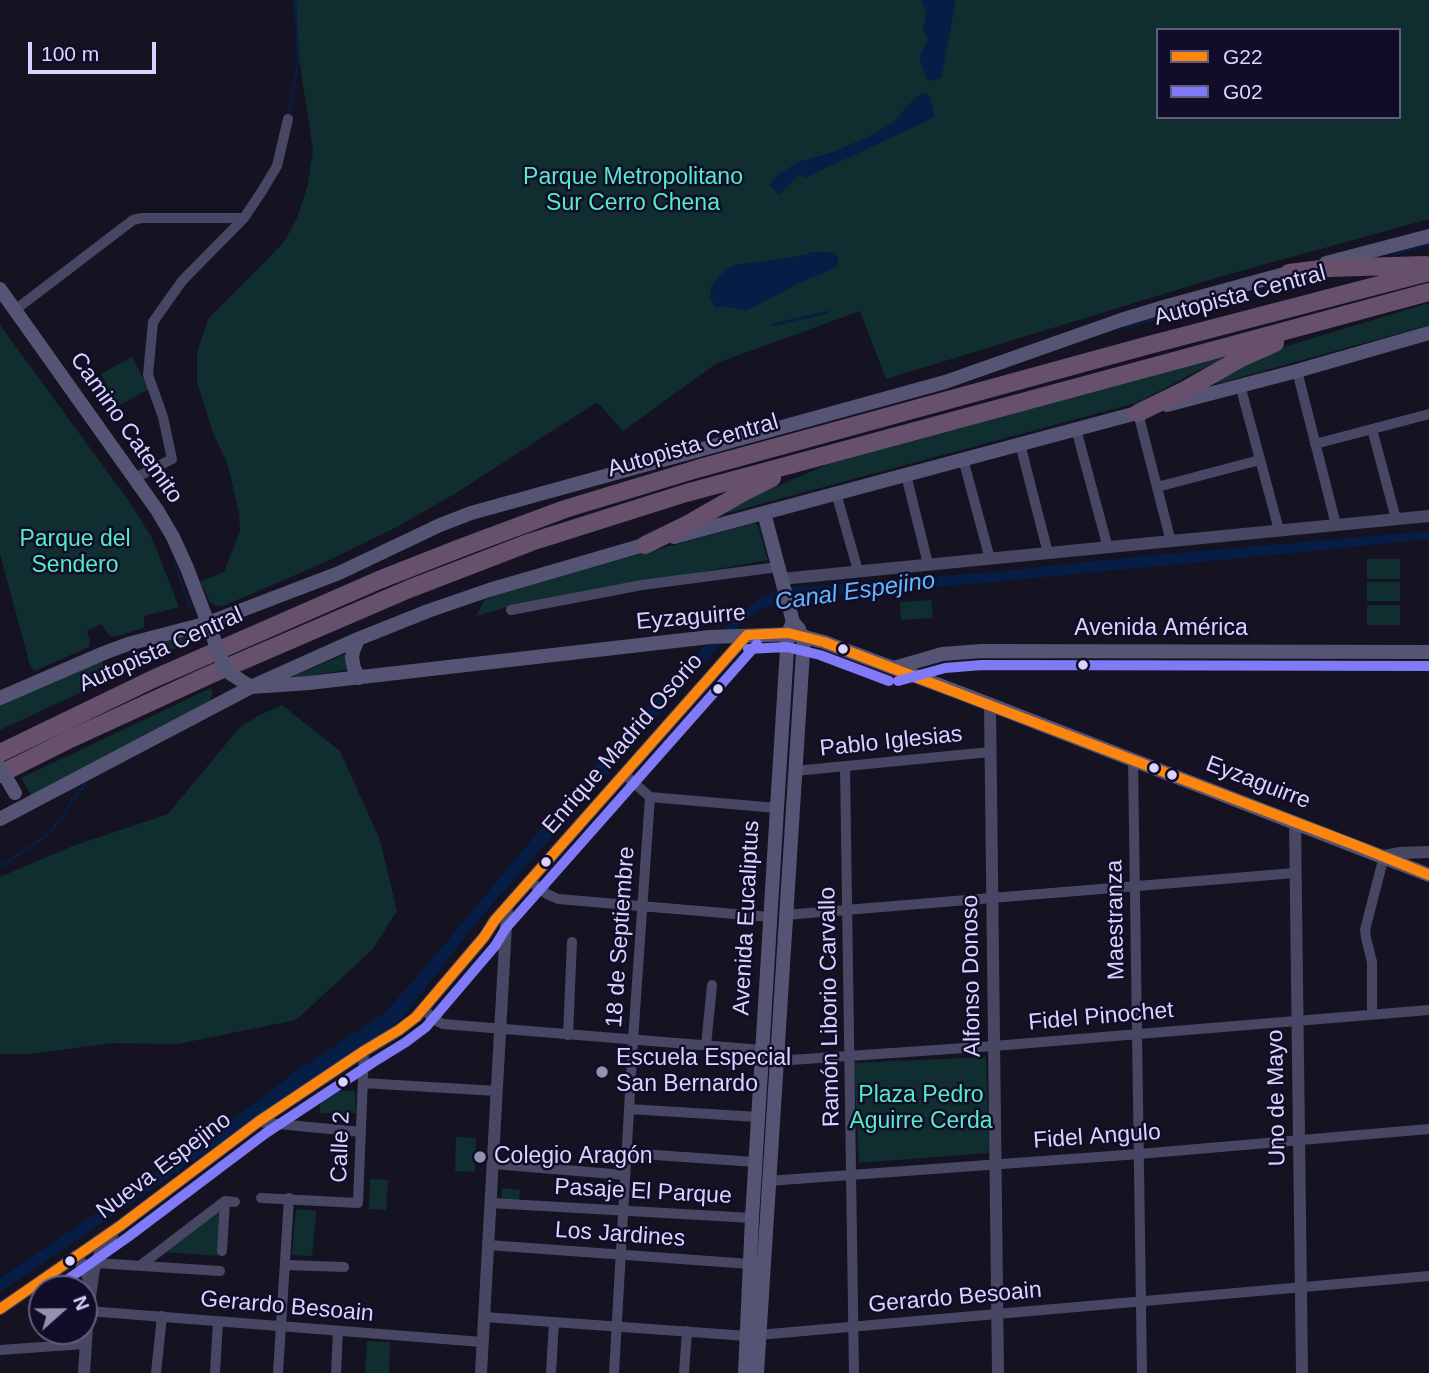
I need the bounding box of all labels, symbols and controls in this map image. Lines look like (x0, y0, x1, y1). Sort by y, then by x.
scale bar (32, 28, 159, 72)
legend (1156, 28, 1401, 119)
text: 100 m (41, 42, 99, 65)
text: G22 (1223, 45, 1263, 68)
text: G02 (1223, 80, 1263, 103)
park label: Parque Metropolitano Sur Cerro Chena (523, 164, 743, 218)
street label: Autopista Central (1151, 260, 1329, 332)
street label: Camino Catemito (64, 347, 188, 509)
street label: Autopista Central (604, 408, 782, 484)
park label: Parque del Sendero (19, 526, 131, 580)
water label: Canal Espejino (773, 567, 937, 617)
street label: Eyzaguirre (635, 599, 747, 637)
street label: Autopista Central (75, 602, 247, 698)
street label: Avenida América (1074, 615, 1248, 643)
unlabelled marker (836, 642, 850, 656)
street label: Enrique Madrid Osorio (537, 648, 709, 840)
unlabelled marker (1076, 658, 1090, 672)
unlabelled marker (711, 682, 725, 696)
street label: Pablo Iglesias (818, 721, 964, 763)
street label: Eyzaguirre (1202, 750, 1314, 816)
unlabelled marker (1147, 761, 1161, 775)
unlabelled marker (1165, 768, 1179, 782)
street label: Avenida Eucaliptus (728, 820, 766, 1016)
street label: 18 de Septiembre (601, 845, 641, 1029)
unlabelled marker (539, 855, 553, 869)
street label: Maestranza (1101, 860, 1131, 980)
street label: Ramón Liborio Carvallo (814, 887, 846, 1127)
street label: Alfonso Donoso (957, 895, 987, 1057)
street label: Fidel Pinochet (1027, 997, 1175, 1037)
street label: Uno de Mayo (1262, 1029, 1292, 1167)
place label: Escuela Especial San Bernardo (616, 1045, 791, 1099)
marker: Escuela Especial San Bernardo (594, 1064, 610, 1080)
unlabelled marker (336, 1075, 350, 1089)
park label: Plaza Pedro Aguirre Cerda (849, 1082, 993, 1136)
street label: Nueva Espejino (91, 1107, 237, 1225)
street label: Calle 2 (326, 1111, 356, 1183)
street label: Fidel Angulo (1032, 1119, 1162, 1155)
place label: Colegio Aragón (494, 1143, 653, 1171)
marker: Colegio Aragón (472, 1149, 488, 1165)
street label: Pasaje El Parque (554, 1174, 732, 1210)
street label: Los Jardines (554, 1217, 686, 1253)
unlabelled marker (63, 1254, 77, 1268)
north arrow (28, 1275, 98, 1345)
street label: Gerardo Besoain (867, 1277, 1043, 1319)
street label: Gerardo Besoain (199, 1286, 375, 1328)
text: N (69, 1293, 93, 1313)

